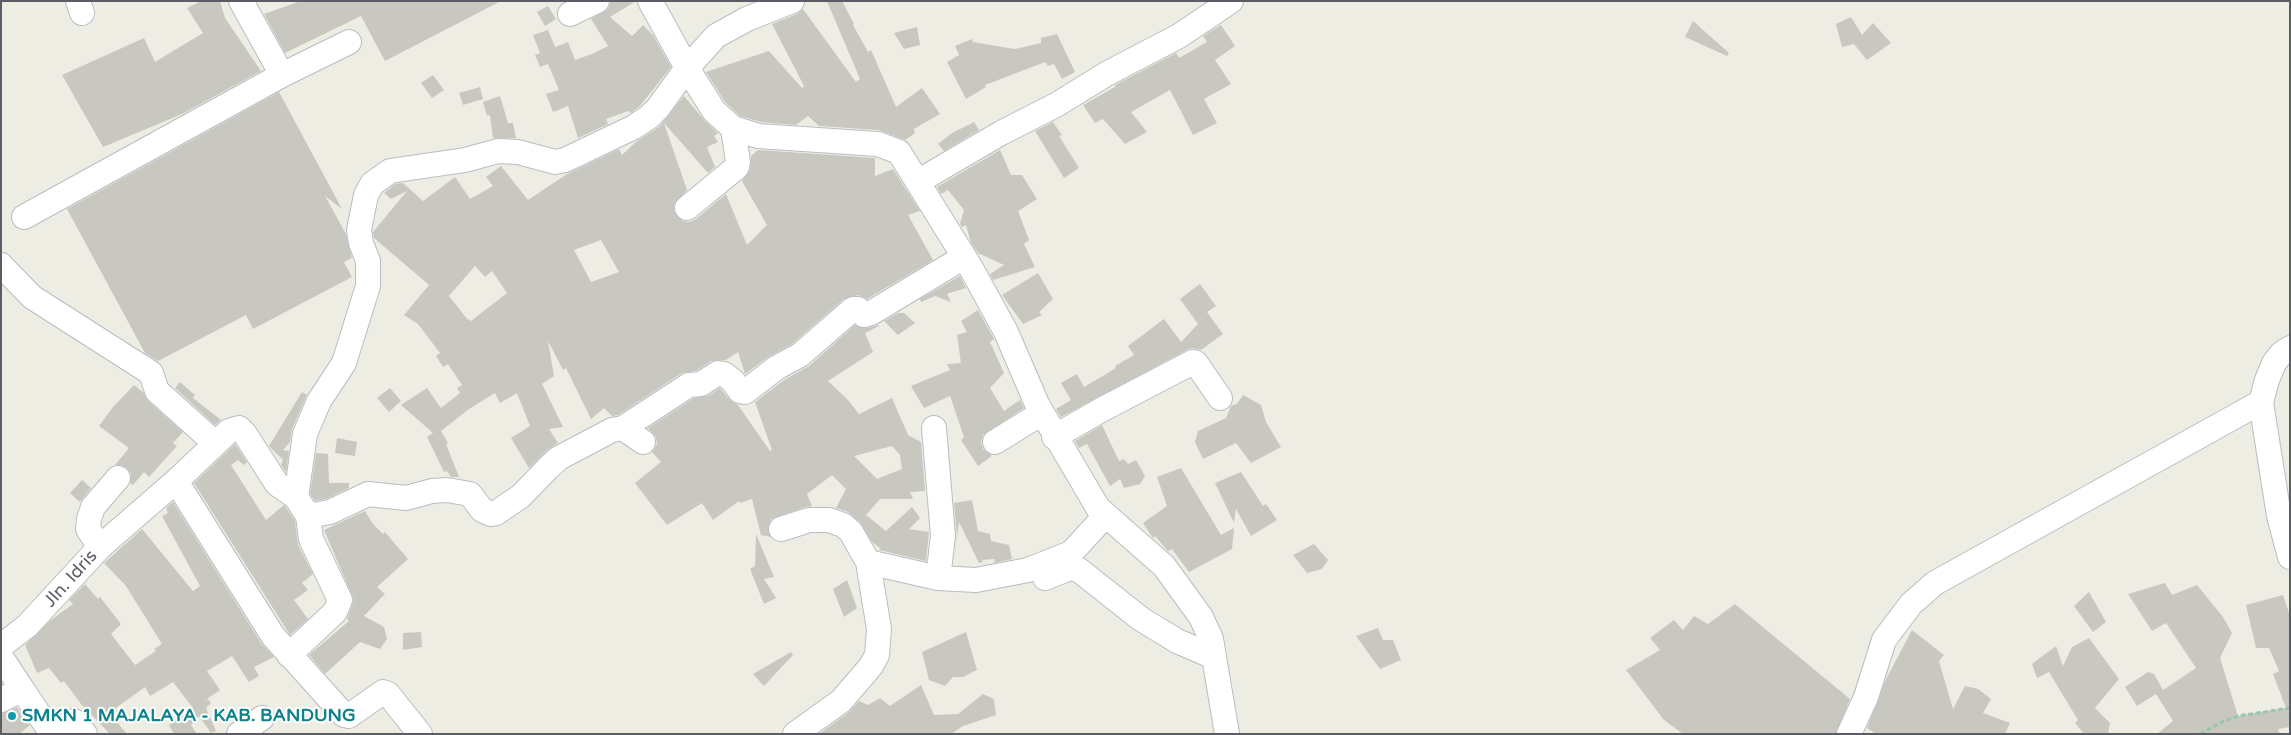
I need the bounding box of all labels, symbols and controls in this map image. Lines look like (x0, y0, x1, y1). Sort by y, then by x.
street label: Jln. Idris (40, 546, 102, 612)
place label: SMKN 1 MAJALAYA - KAB. BANDUNG (22, 705, 356, 727)
marker: SMKN 1 MAJALAYA - KAB. BANDUNG (6, 710, 18, 722)

